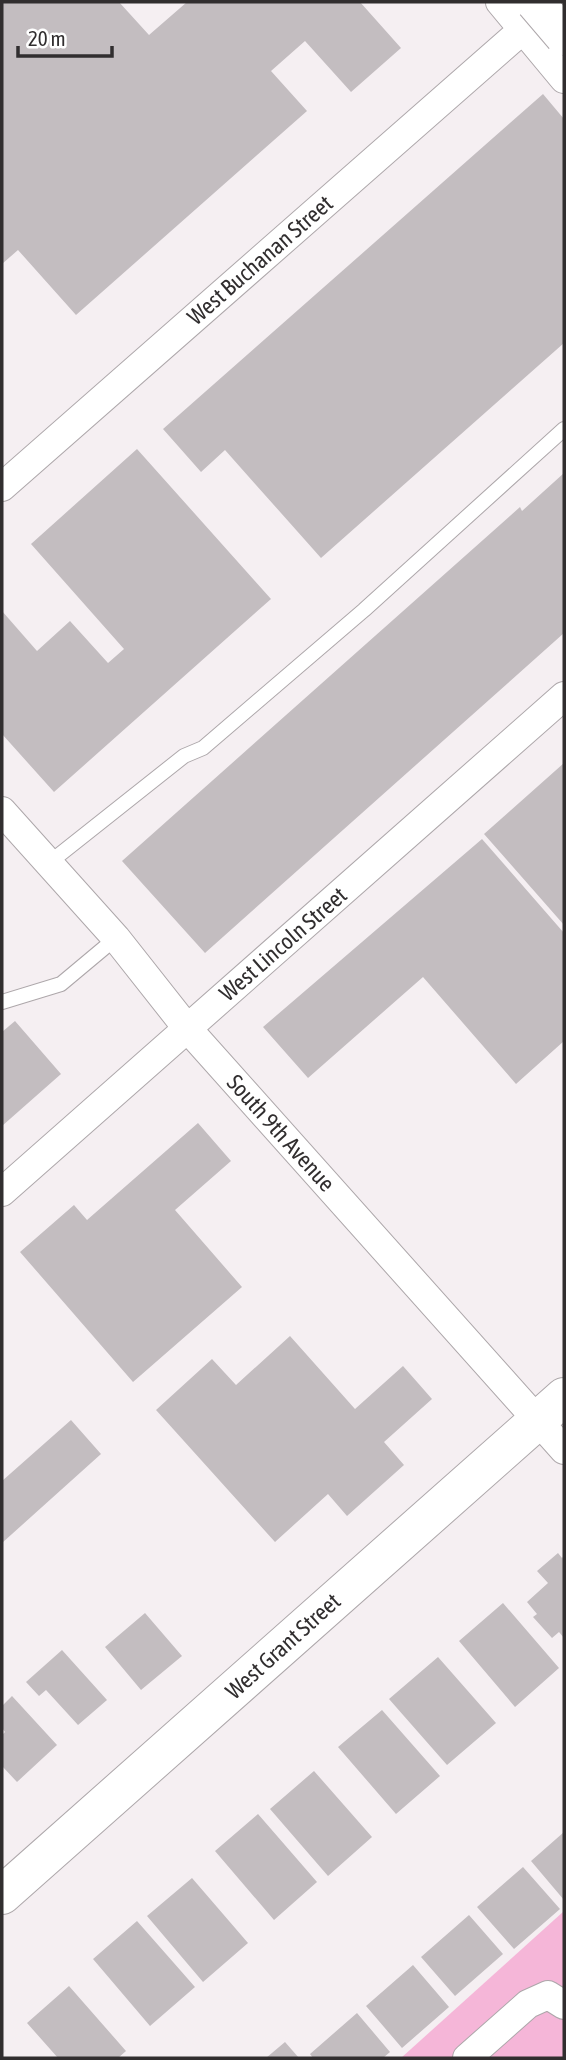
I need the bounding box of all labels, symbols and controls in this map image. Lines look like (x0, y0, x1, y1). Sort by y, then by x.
scale bar (18, 14, 112, 58)
text: 20 m (28, 26, 66, 50)
street label: West Buchanan Street (182, 190, 338, 330)
street label: West Lincoln Street (214, 882, 352, 1006)
street label: South 9th Avenue (222, 1069, 340, 1197)
street label: West Grant Street (220, 1588, 346, 1704)

